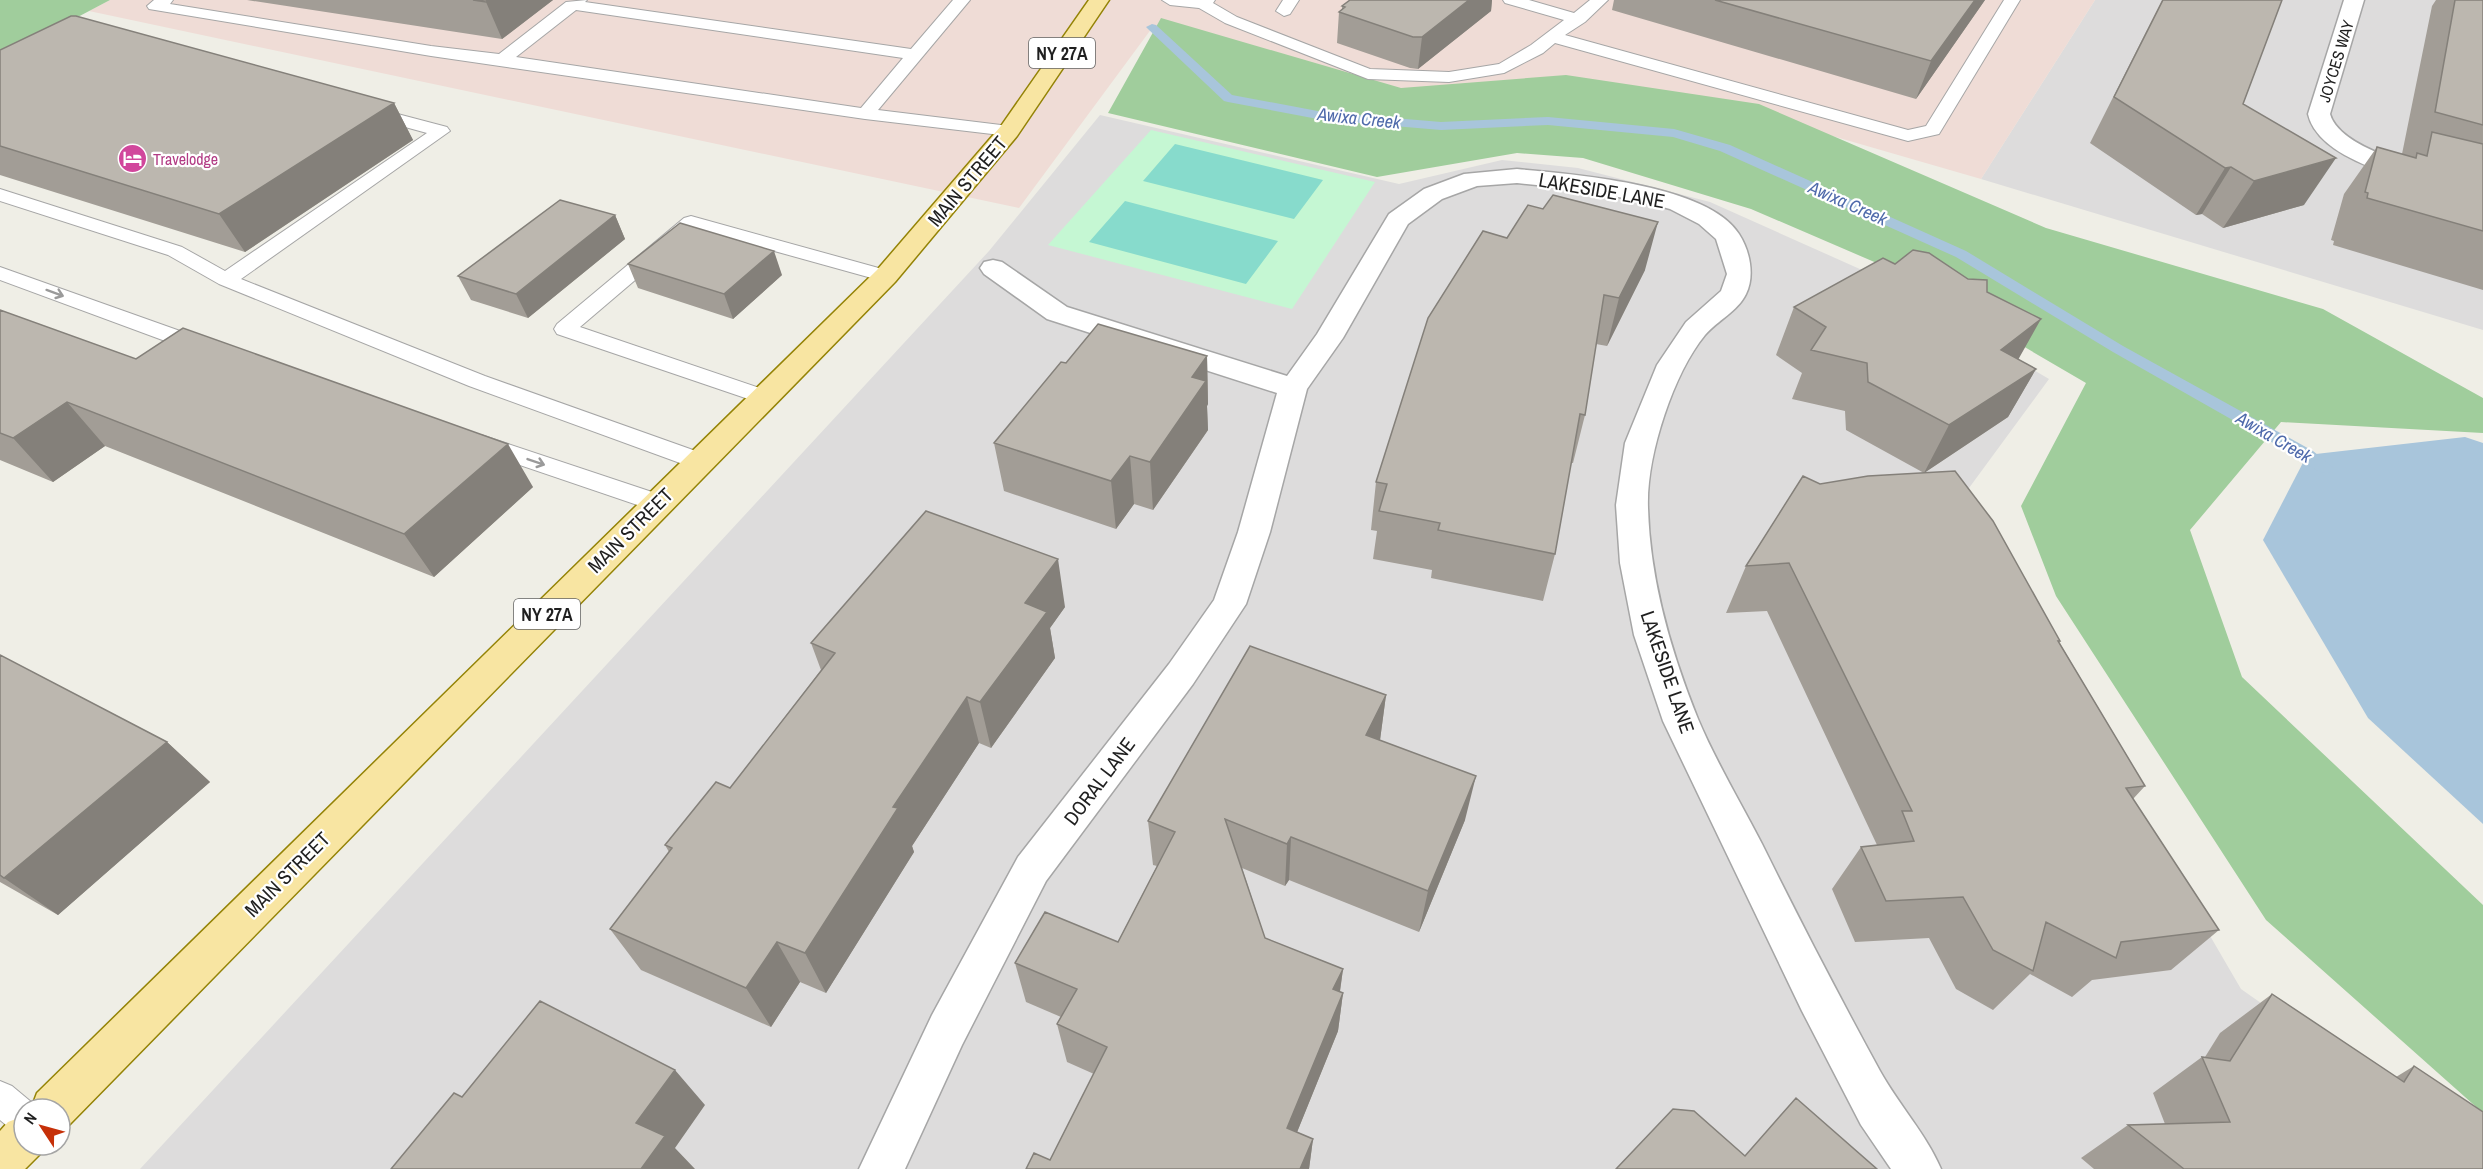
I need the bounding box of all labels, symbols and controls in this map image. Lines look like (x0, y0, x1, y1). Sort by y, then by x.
street label: JOYCES WAY (2313, 17, 2359, 105)
road number: NY 27A (1029, 38, 1095, 68)
water label: Awixa Creek (1315, 101, 1402, 135)
street label: MAIN STREET (921, 130, 1013, 232)
hotel icon: Travelodge (116, 143, 148, 175)
place label: Travelodge (153, 148, 218, 170)
street label: LAKESIDE LANE (1537, 166, 1667, 214)
water label: Awixa Creek (1804, 174, 1892, 232)
one-way arrow (45, 288, 64, 299)
water label: Awixa Creek (2231, 405, 2317, 469)
one-way arrow (526, 457, 545, 468)
street label: MAIN STREET (581, 481, 679, 579)
road number: NY 27A (514, 599, 580, 629)
street label: LAKESIDE LANE (1634, 607, 1702, 737)
street label: DORAL LANE (1057, 732, 1141, 830)
street label: MAIN STREET (238, 825, 336, 923)
north arrow (12, 1097, 72, 1157)
text: N (18, 1108, 42, 1128)

